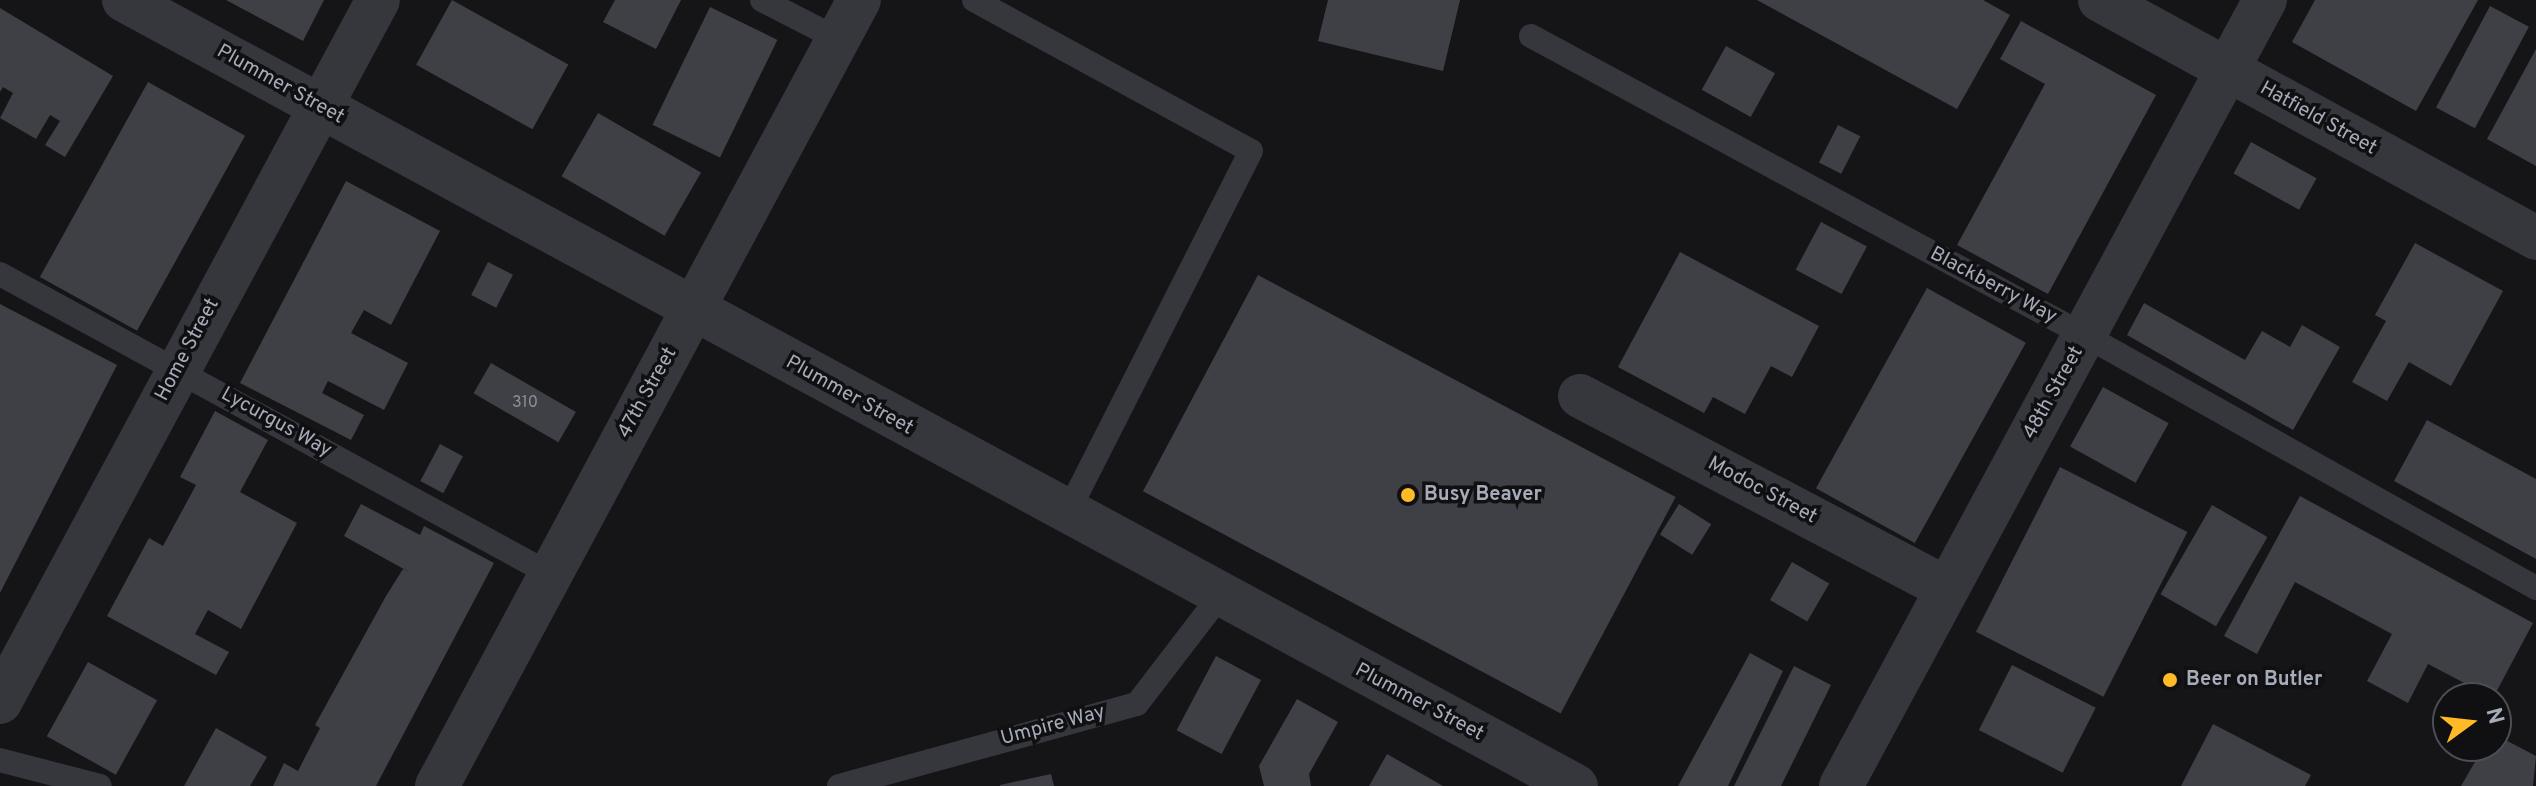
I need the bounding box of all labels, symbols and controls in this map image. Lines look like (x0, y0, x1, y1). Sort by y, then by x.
street label: Plummer Street (212, 40, 348, 130)
street label: Hatfield Street (2255, 77, 2381, 161)
street label: Blackberry Way (1925, 242, 2061, 330)
street label: Home Street (151, 295, 225, 405)
street label: 48th Street (2019, 342, 2089, 444)
street label: 47th Street (613, 343, 683, 443)
street label: Plummer Street (781, 351, 917, 441)
street label: Lycurgus Way (216, 383, 336, 463)
house number: 310 (512, 393, 538, 413)
street label: Modoc Street (1703, 452, 1821, 530)
place label: Busy Beaver (1424, 483, 1542, 507)
marker: Busy Beaver (1399, 486, 1417, 504)
street label: Plummer Street (1351, 659, 1487, 747)
place label: Beer on Butler (2186, 668, 2322, 692)
marker: Beer on Butler (2161, 671, 2179, 689)
north arrow (2432, 682, 2512, 762)
street label: Umpire Way (998, 701, 1108, 751)
text: N (2479, 705, 2509, 727)

